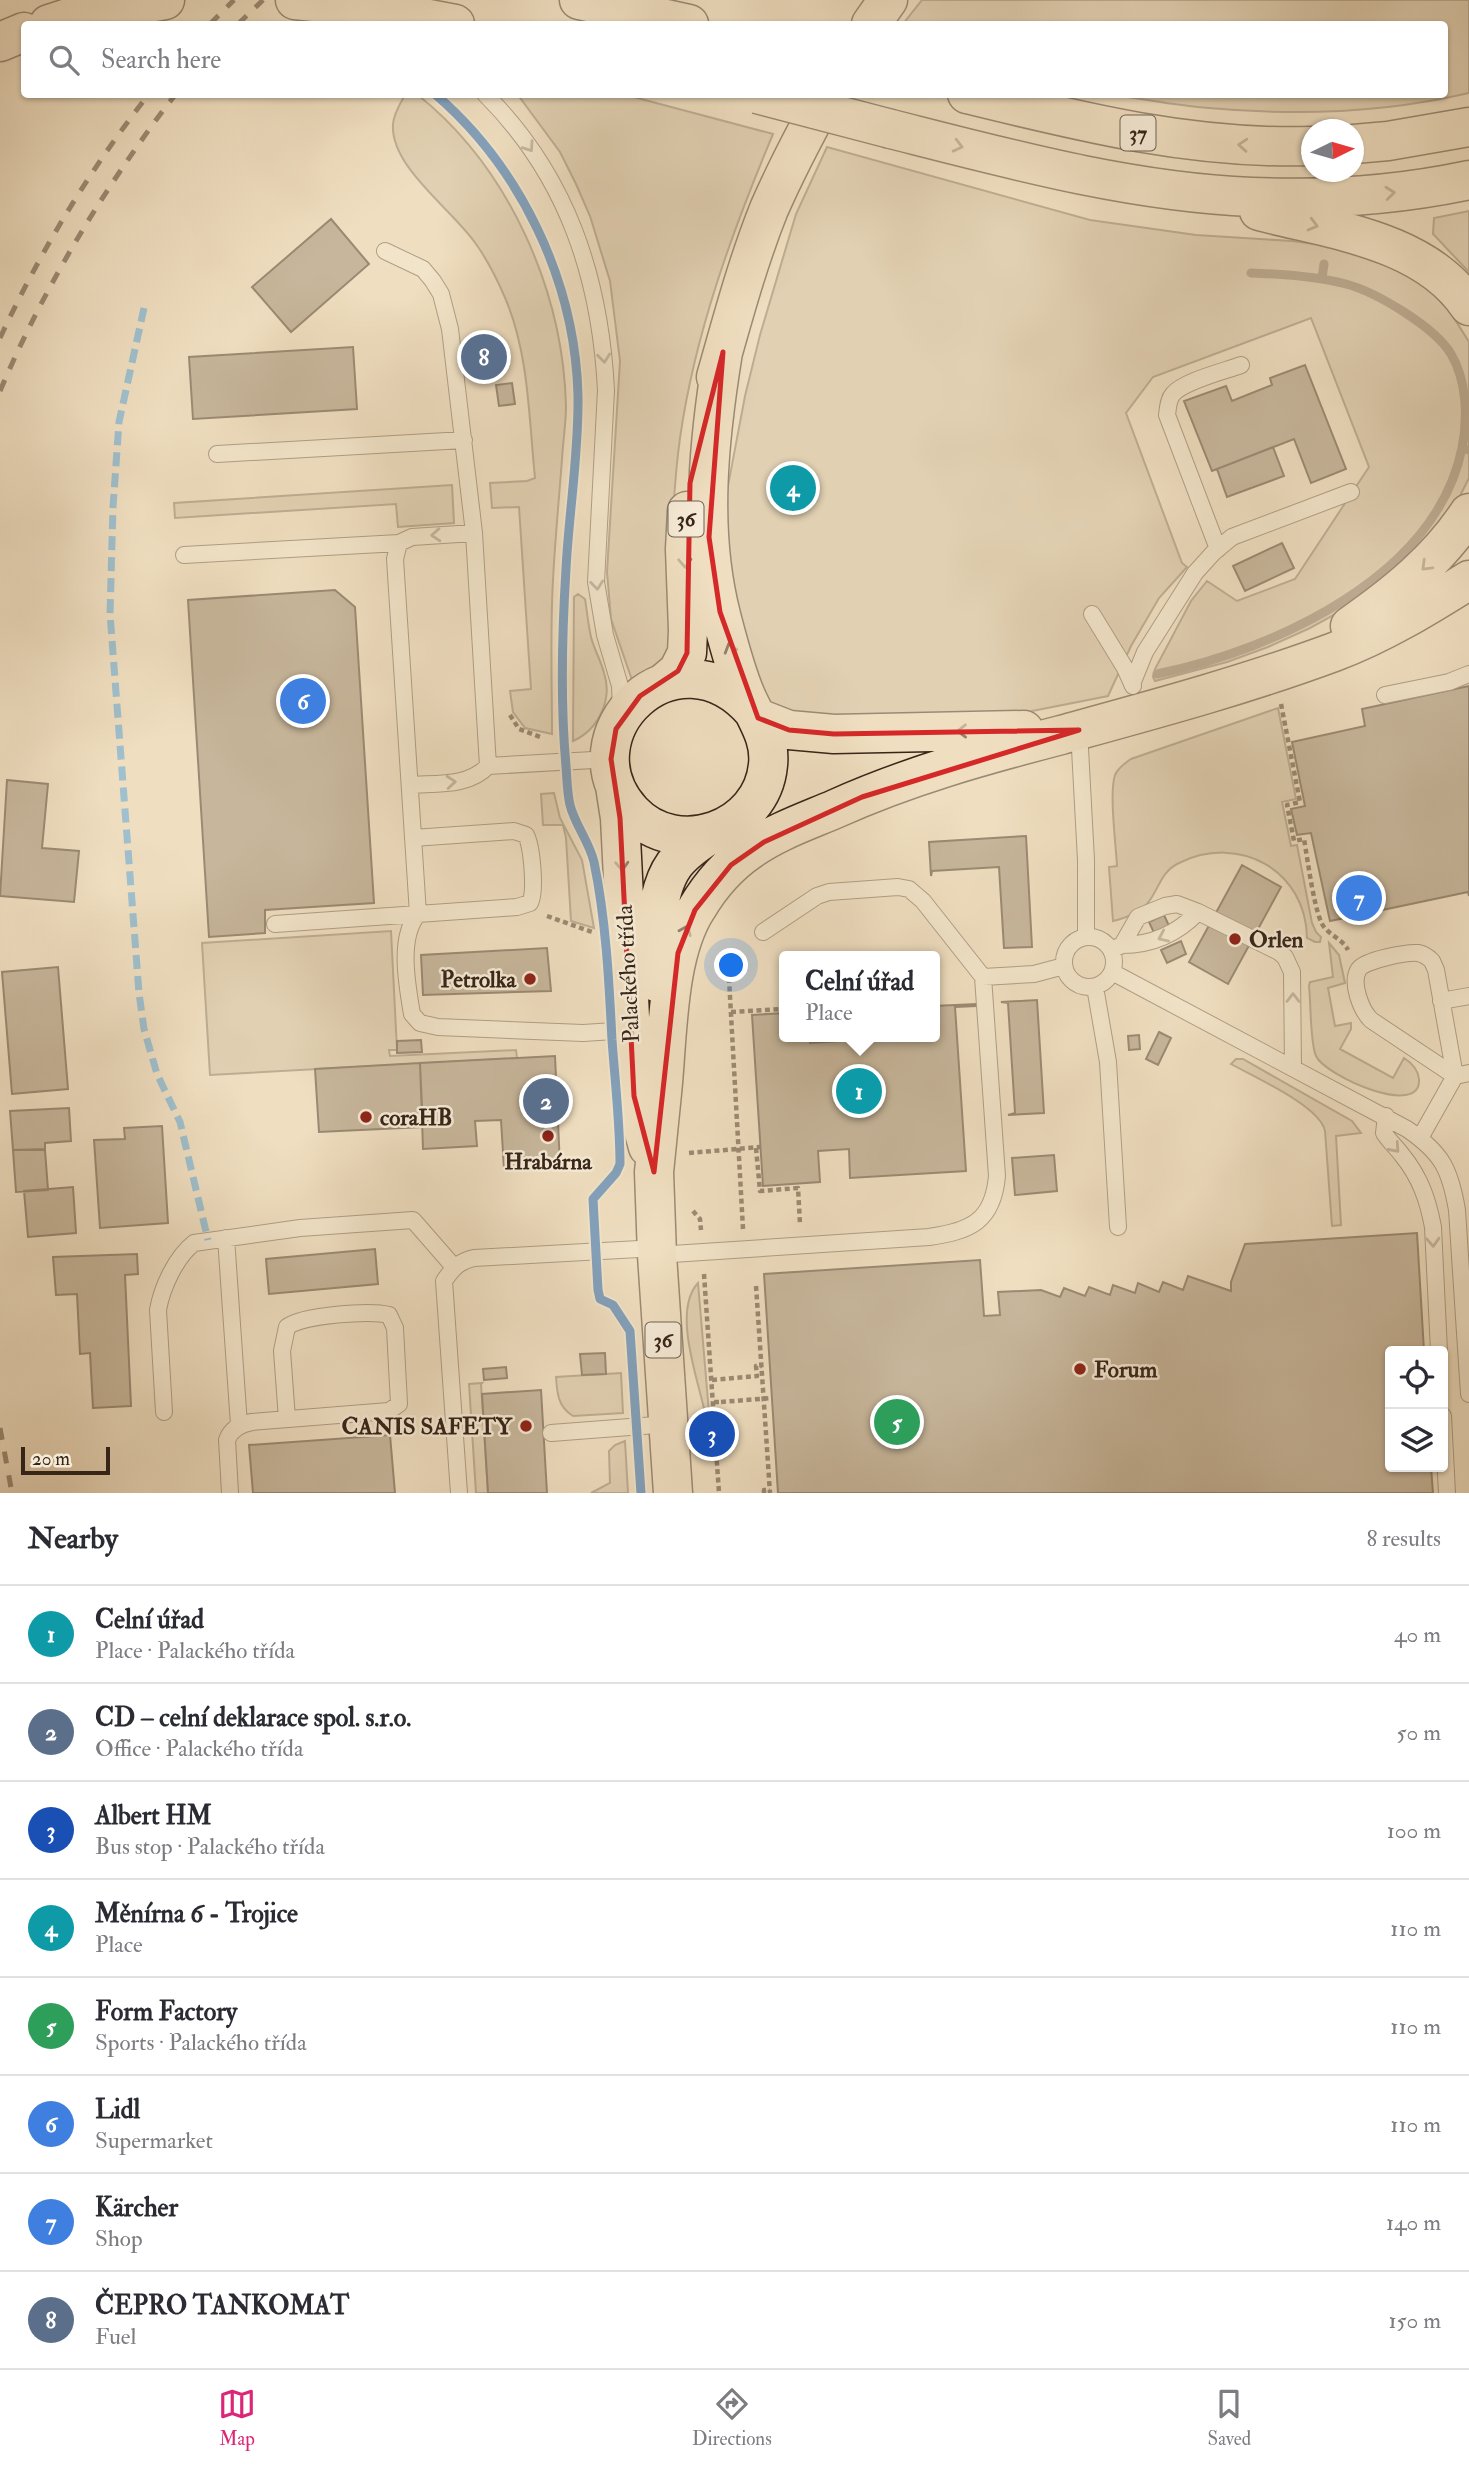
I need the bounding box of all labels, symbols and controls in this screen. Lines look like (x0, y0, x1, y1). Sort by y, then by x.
search box (21, 21, 1448, 98)
icon: search (45, 41, 83, 79)
text: Search here (101, 44, 221, 76)
road number: 37 (1120, 116, 1156, 150)
north arrow (1301, 119, 1364, 182)
one-way arrow (952, 138, 964, 152)
one-way arrow (1238, 138, 1249, 153)
one-way arrow (521, 139, 533, 152)
one-way arrow (1384, 185, 1396, 200)
one-way arrow (1306, 217, 1318, 231)
pin: 8 (461, 331, 507, 383)
one-way arrow (596, 353, 611, 364)
pin: 4 (770, 462, 816, 514)
road number: 36 (668, 502, 704, 536)
one-way arrow (430, 527, 441, 542)
one-way arrow (678, 557, 693, 568)
one-way arrow (1421, 557, 1434, 570)
one-way arrow (589, 580, 604, 591)
one-way arrow (724, 642, 739, 654)
pin: 6 (280, 675, 326, 727)
one-way arrow (956, 723, 967, 738)
one-way arrow (446, 775, 457, 790)
one-way arrow (615, 861, 630, 872)
pin: 7 (1336, 872, 1382, 924)
street label: Palackého třída (610, 904, 646, 1044)
one-way arrow (678, 924, 692, 937)
place label: Orlen (1249, 925, 1304, 954)
one-way arrow (1158, 929, 1170, 943)
marker: Orlen (1227, 931, 1243, 947)
your location (714, 948, 748, 982)
popup (779, 951, 940, 1042)
place label: Petrolka (440, 965, 518, 994)
text: Celní úřad (805, 966, 914, 998)
marker: Petrolka (522, 971, 538, 987)
one-way arrow (1285, 993, 1301, 1003)
text: Place (805, 998, 853, 1027)
pin: 1 (836, 1065, 882, 1117)
pin: 2 (523, 1075, 569, 1127)
place label: coraHB (380, 1103, 452, 1132)
marker: coraHB (358, 1109, 374, 1125)
marker: Hrabárna (540, 1128, 556, 1144)
one-way arrow (1387, 1140, 1400, 1153)
place label: Hrabárna (504, 1147, 593, 1176)
one-way arrow (1426, 1237, 1441, 1248)
road number: 36 (646, 1322, 680, 1358)
map controls (1385, 1346, 1448, 1472)
button: locate (1385, 1346, 1448, 1409)
place label: Forum (1094, 1355, 1157, 1384)
marker: Forum (1072, 1361, 1088, 1377)
pin: 5 (874, 1396, 920, 1448)
pin: 3 (689, 1408, 735, 1460)
button: layers (1385, 1409, 1448, 1472)
place label: CANIS SAFETY (341, 1412, 513, 1441)
marker: CANIS SAFETY (518, 1418, 534, 1434)
scale bar (21, 1444, 110, 1476)
text: 20 m (32, 1447, 70, 1471)
text: Nearby (28, 1520, 118, 1557)
text: 8 results (1366, 1524, 1441, 1553)
text: Celní úřad (95, 1604, 204, 1636)
text: 1 (47, 1620, 55, 1649)
text: 40 m (1394, 1620, 1441, 1649)
text: Place · Palackého třída (95, 1636, 295, 1665)
text: CD – celní deklarace spol. s.r.o. (95, 1702, 411, 1734)
text: 2 (45, 1718, 57, 1747)
text: 50 m (1397, 1718, 1441, 1747)
text: Office · Palackého třída (95, 1734, 303, 1763)
text: Albert HM (95, 1800, 212, 1832)
text: 3 (47, 1816, 55, 1845)
text: 100 m (1387, 1816, 1441, 1845)
text: Bus stop · Palackého třída (95, 1832, 325, 1861)
text: Měnírna 6 - Trojice (95, 1898, 298, 1930)
text: 4 (45, 1914, 57, 1943)
text: 110 m (1390, 1914, 1441, 1943)
text: Place (95, 1930, 143, 1959)
text: Form Factory (95, 1996, 237, 2028)
text: 5 (46, 2012, 56, 2041)
text: 110 m (1390, 2012, 1441, 2041)
text: Sports · Palackého třída (95, 2028, 307, 2057)
text: Lidl (95, 2094, 140, 2126)
text: 6 (45, 2110, 57, 2139)
text: 110 m (1390, 2110, 1441, 2139)
text: Supermarket (95, 2126, 213, 2155)
text: Kärcher (95, 2192, 178, 2224)
text: 7 (46, 2208, 56, 2237)
text: 140 m (1386, 2208, 1441, 2237)
text: Shop (95, 2224, 143, 2253)
text: ČEPRO TANKOMAT (95, 2290, 349, 2322)
text: 8 (46, 2306, 56, 2335)
text: 150 m (1388, 2306, 1441, 2335)
text: Fuel (95, 2322, 136, 2351)
tab: Map (218, 2385, 256, 2451)
tab: Directions (692, 2385, 772, 2451)
tab: Saved (1208, 2385, 1251, 2451)

